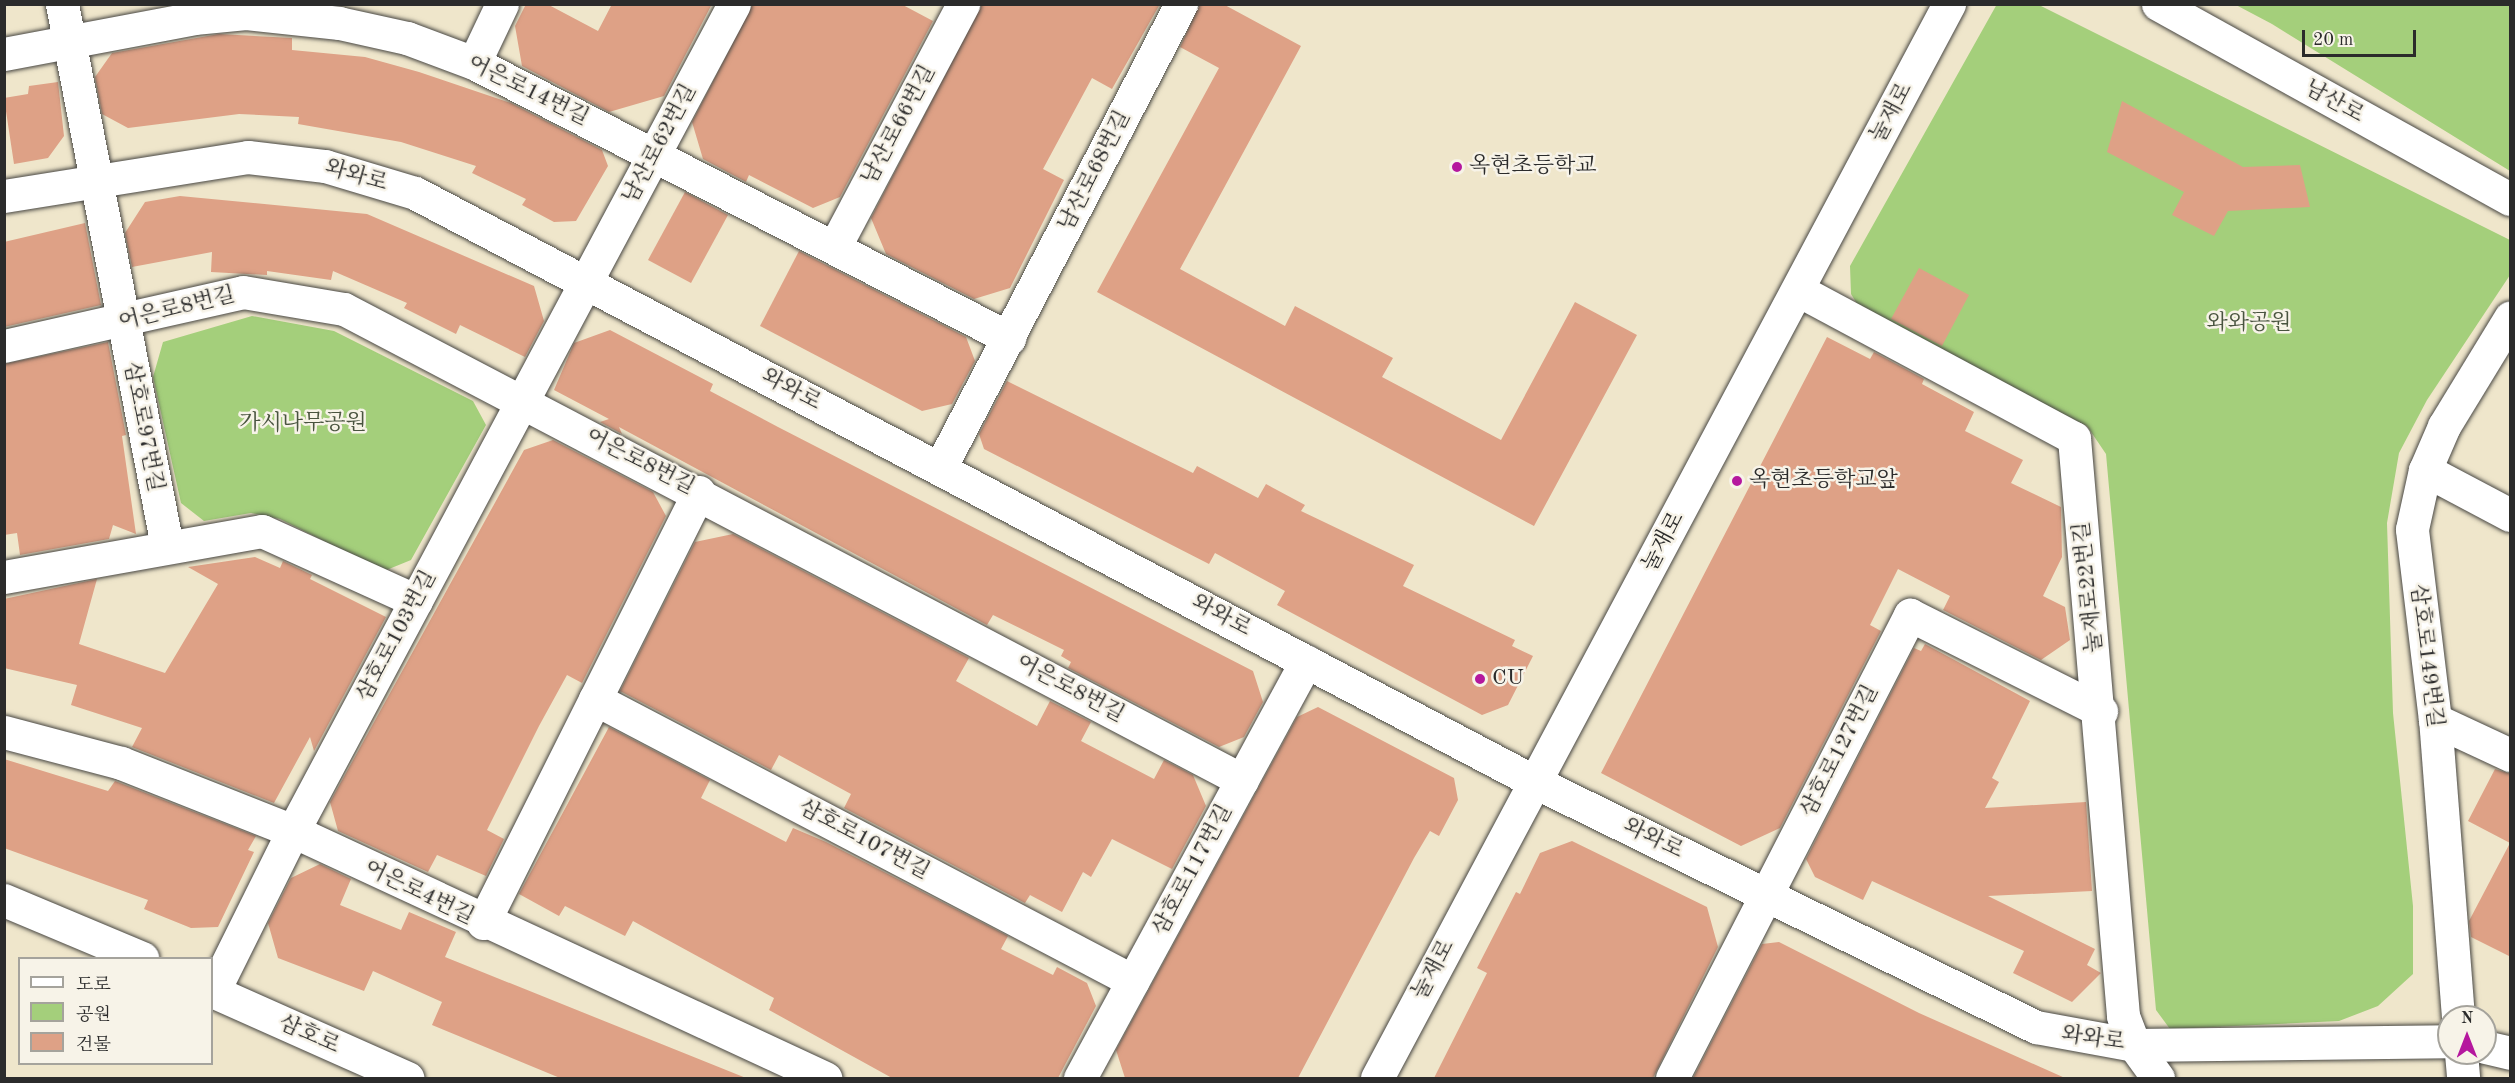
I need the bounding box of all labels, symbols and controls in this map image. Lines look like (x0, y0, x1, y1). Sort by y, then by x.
scale bar (2305, 18, 2419, 56)
text: 20 m (2313, 31, 2353, 49)
street label: 어은로14번길 (463, 50, 593, 132)
street label: 남산로66번길 (856, 61, 942, 189)
street label: 남산로 (2300, 75, 2368, 129)
street label: 눌재로 (1865, 79, 1919, 147)
street label: 남산로62번길 (617, 80, 703, 208)
street label: 남산로68번길 (1053, 106, 1137, 236)
place label: 옥현초등학교 (1469, 154, 1597, 180)
street label: 와와로 (322, 155, 390, 197)
marker: 옥현초등학교 (1450, 160, 1464, 174)
street label: 어은로8번길 (116, 282, 238, 336)
park label: 와와공원 (2206, 311, 2292, 337)
street label: 삼호로97번길 (117, 360, 169, 494)
street label: 와와로 (757, 363, 825, 417)
park label: 가시나무공원 (239, 411, 367, 437)
street label: 어은로8번길 (581, 423, 699, 501)
place label: 옥현초등학교앞 (1749, 468, 1898, 494)
marker: 옥현초등학교앞 (1730, 474, 1744, 488)
street label: 눌재로 (1637, 508, 1691, 576)
street label: 눌재로22번길 (2069, 520, 2109, 654)
street label: 삼호로103번길 (351, 566, 443, 706)
street label: 삼호로149번길 (2404, 583, 2448, 729)
street label: 와와로 (1187, 589, 1255, 643)
street label: 어은로8번길 (1011, 649, 1129, 729)
place label: CU (1492, 666, 1524, 692)
marker: CU (1473, 672, 1487, 686)
street label: 삼호로127번길 (1795, 681, 1885, 821)
street label: 삼호로107번길 (794, 794, 934, 886)
street label: 삼호로117번길 (1147, 800, 1239, 940)
street label: 와와로 (1619, 813, 1687, 865)
street label: 어은로4번길 (360, 855, 478, 931)
street label: 눌재로 (1407, 936, 1461, 1004)
legend (18, 957, 213, 1065)
text: 도로 (76, 976, 111, 994)
north arrow (2437, 1005, 2497, 1065)
text: 공원 (76, 1006, 111, 1024)
street label: 삼호로 (275, 1010, 343, 1060)
text: N (2461, 1011, 2473, 1027)
street label: 와와로 (2060, 1021, 2126, 1057)
text: 건물 (76, 1036, 111, 1054)

